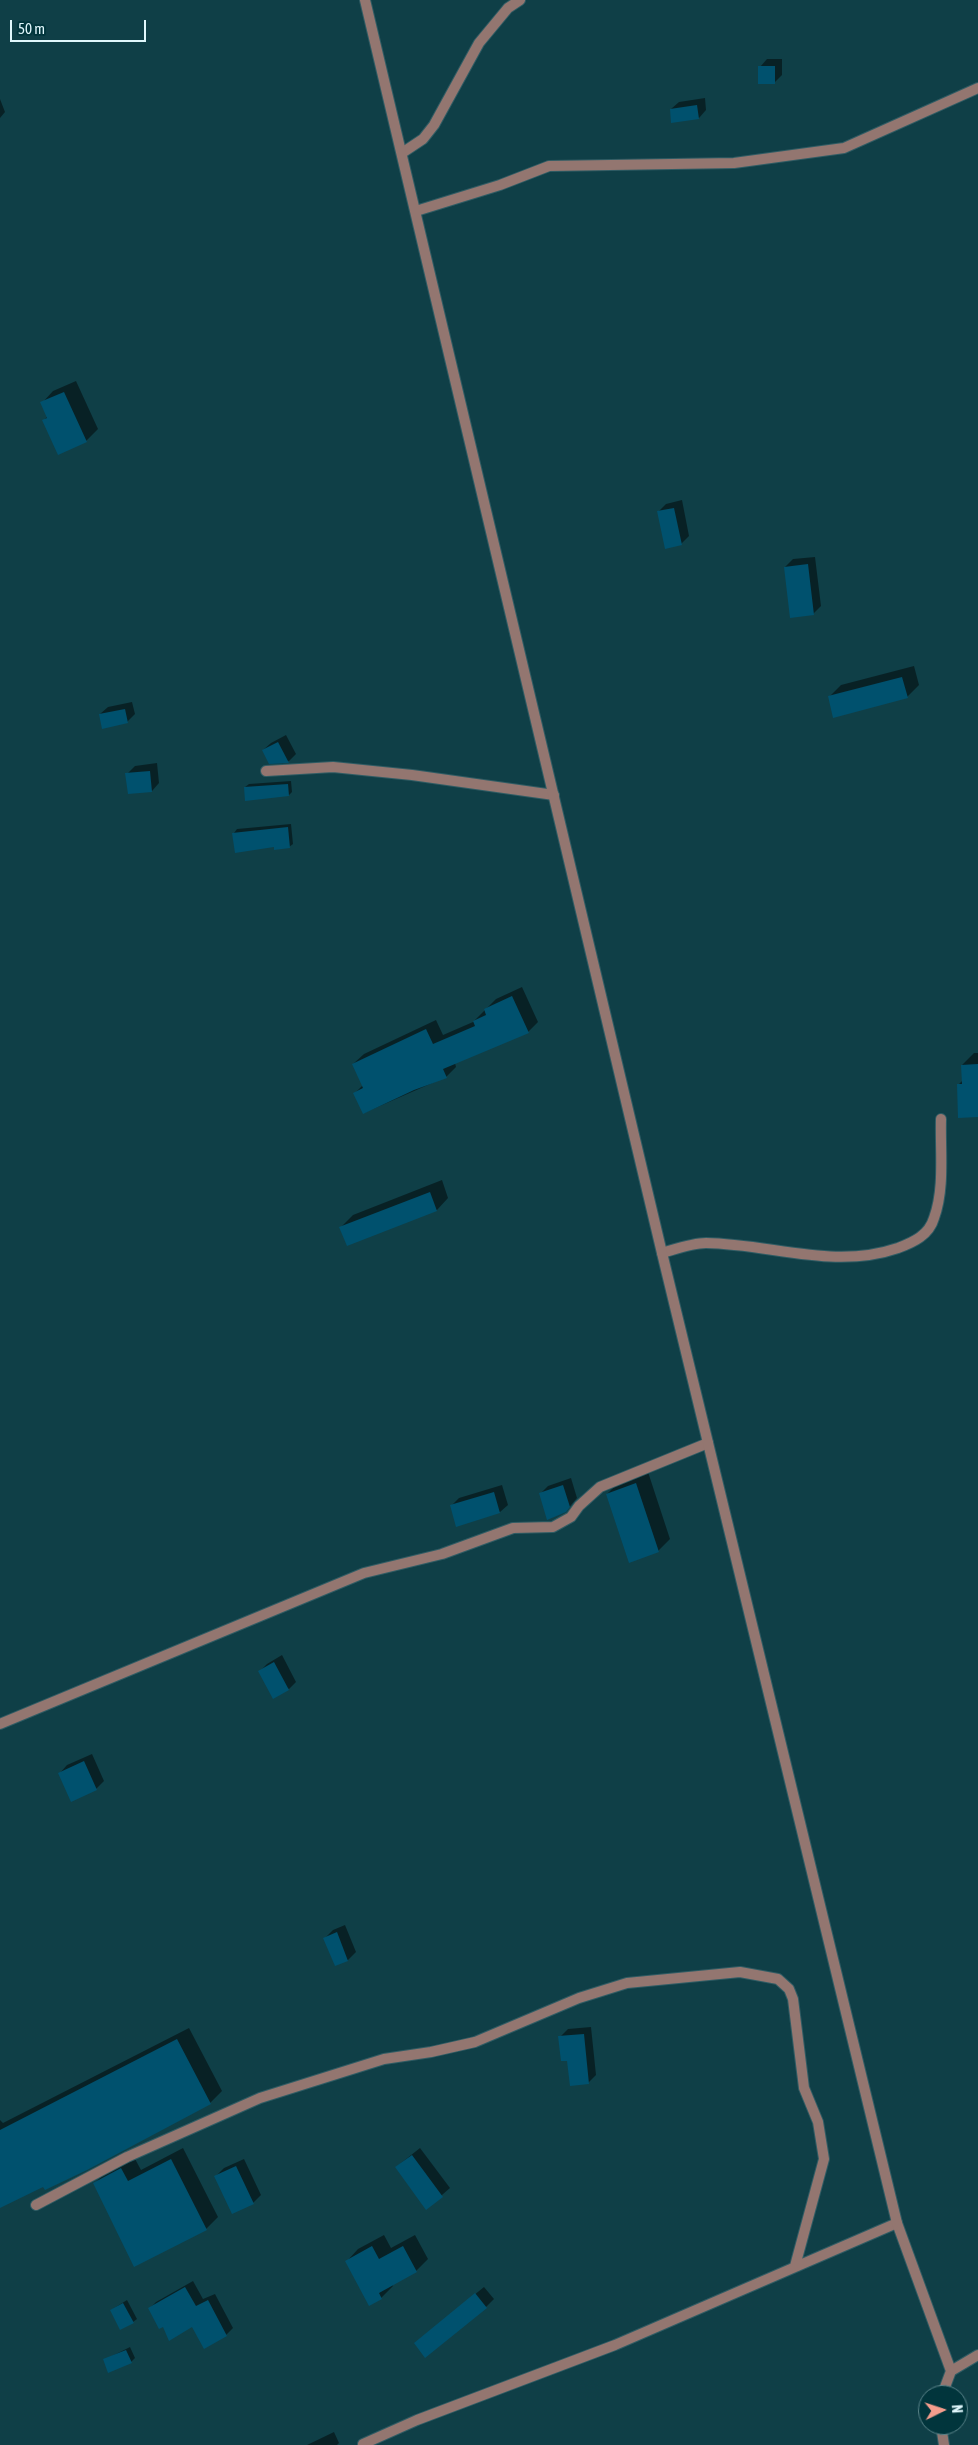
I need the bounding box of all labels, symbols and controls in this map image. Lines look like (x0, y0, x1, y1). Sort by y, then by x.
scale bar (12, 10, 149, 42)
text: 50 m (18, 20, 45, 37)
north arrow (918, 2385, 968, 2435)
text: N (949, 2404, 965, 2414)

